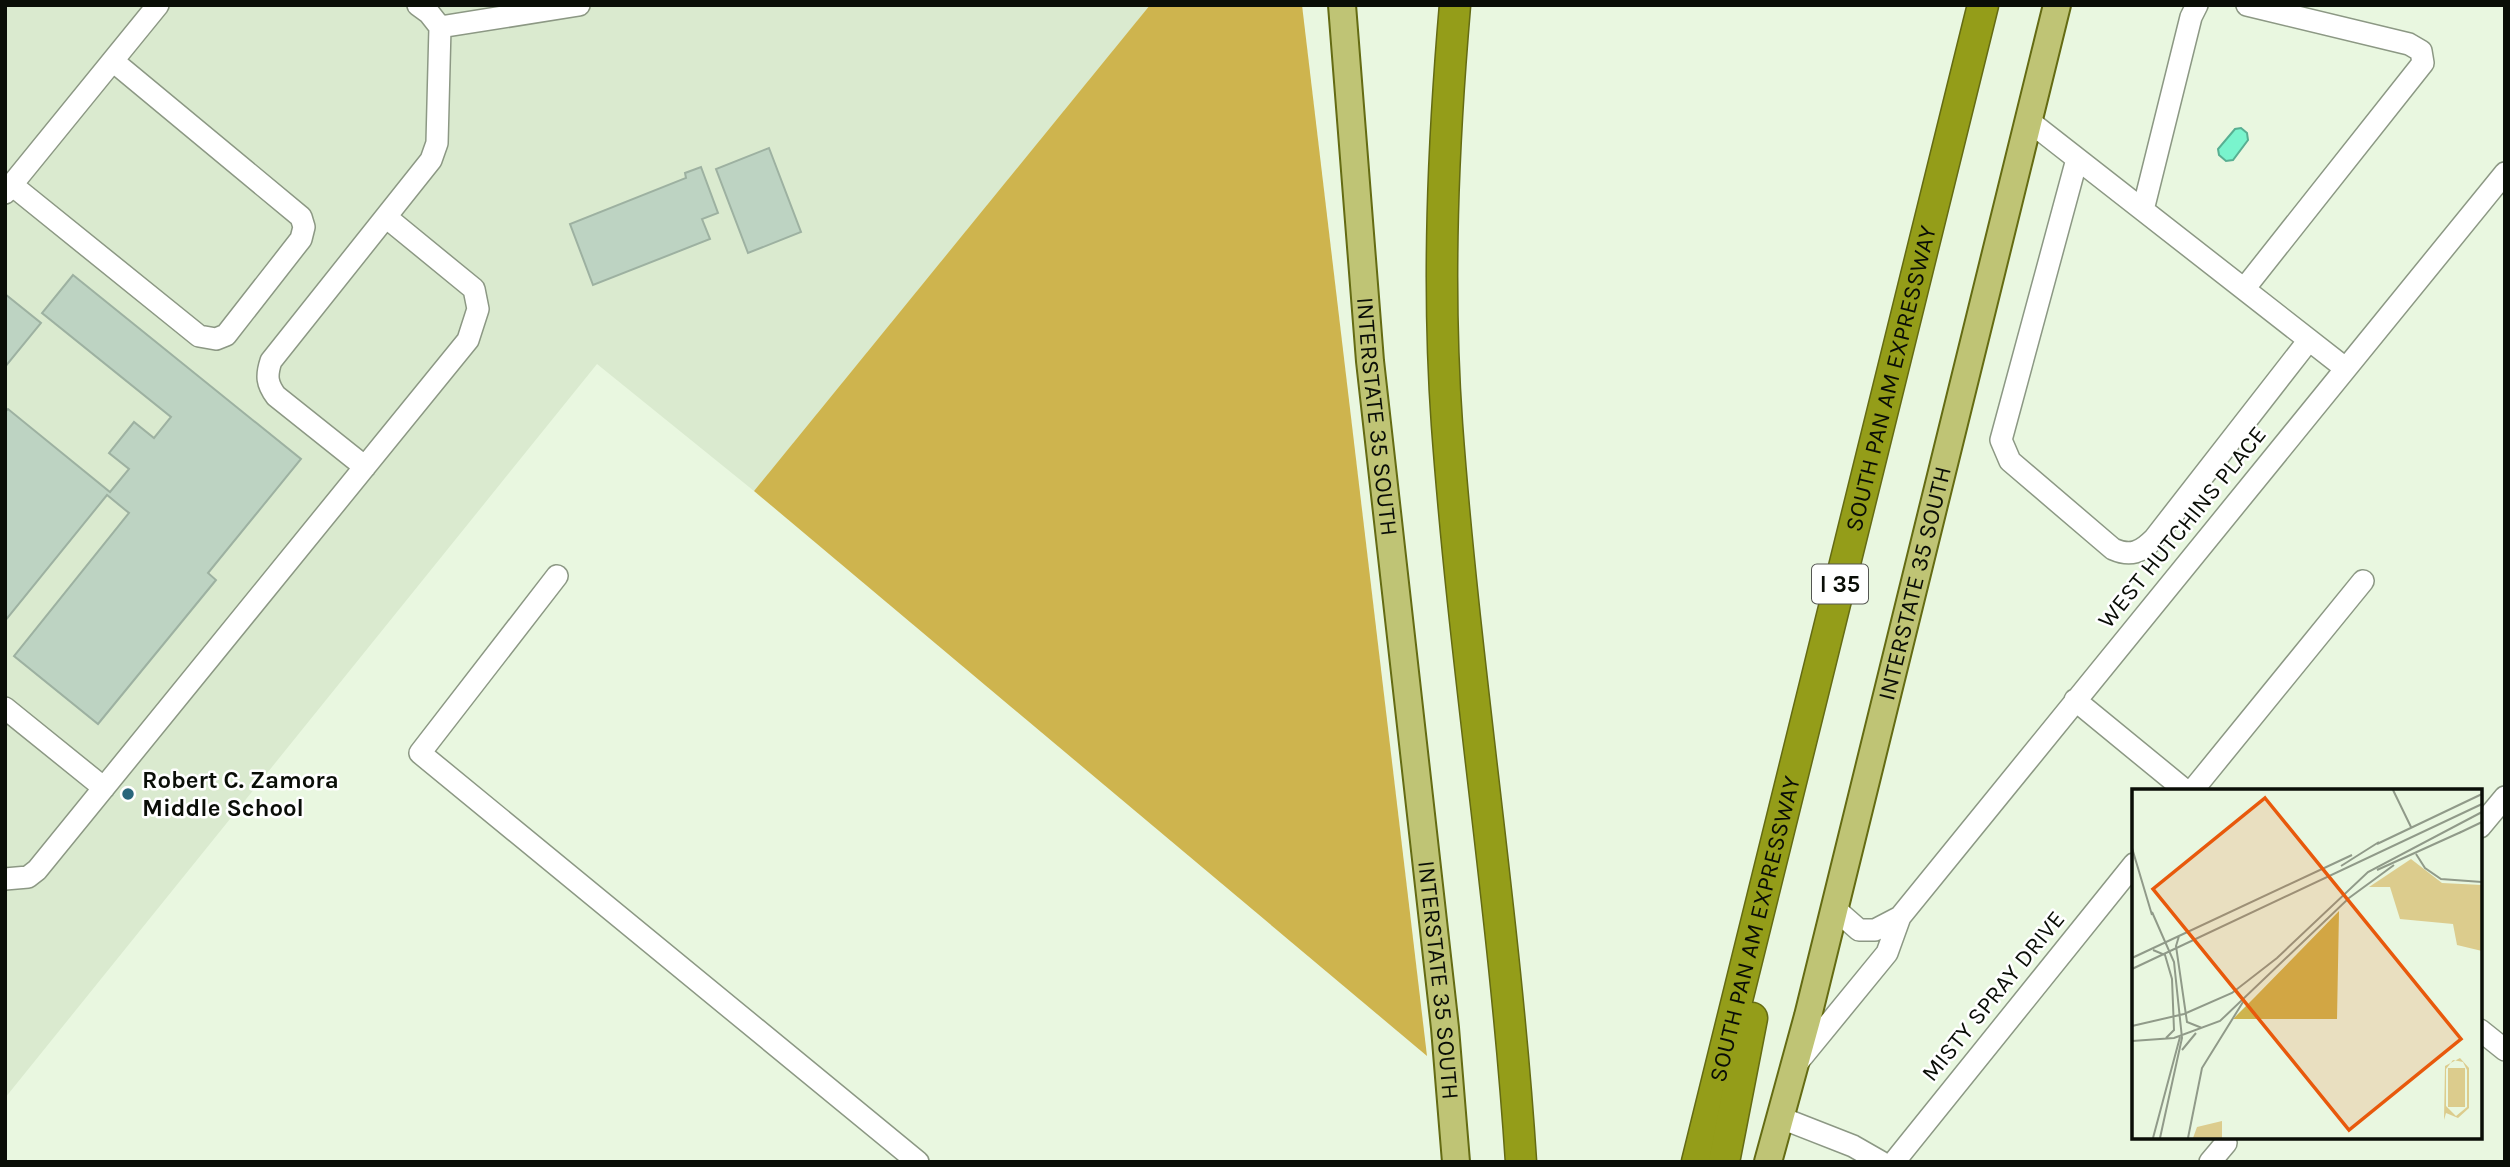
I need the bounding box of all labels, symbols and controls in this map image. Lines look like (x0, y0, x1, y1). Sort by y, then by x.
street label: SOUTH PAN AM EXPRESSWAY (1839, 223, 1942, 534)
street label: INTERSTATE 35 SOUTH (1351, 296, 1404, 537)
street label: WEST HUTCHINS PLACE (2092, 420, 2272, 634)
street label: INTERSTATE 35 SOUTH (1872, 463, 1957, 703)
road number: I 35 (1812, 564, 1868, 604)
place label: Robert C. Zamora Middle School (142, 766, 339, 822)
street label: SOUTH PAN AM EXPRESSWAY (1703, 773, 1806, 1085)
marker: Robert C. Zamora Middle School (120, 786, 136, 802)
inset map (2132, 789, 2482, 1139)
street label: INTERSTATE 35 SOUTH (1412, 859, 1465, 1101)
street label: MISTY SPRAY DRIVE (1916, 905, 2070, 1087)

